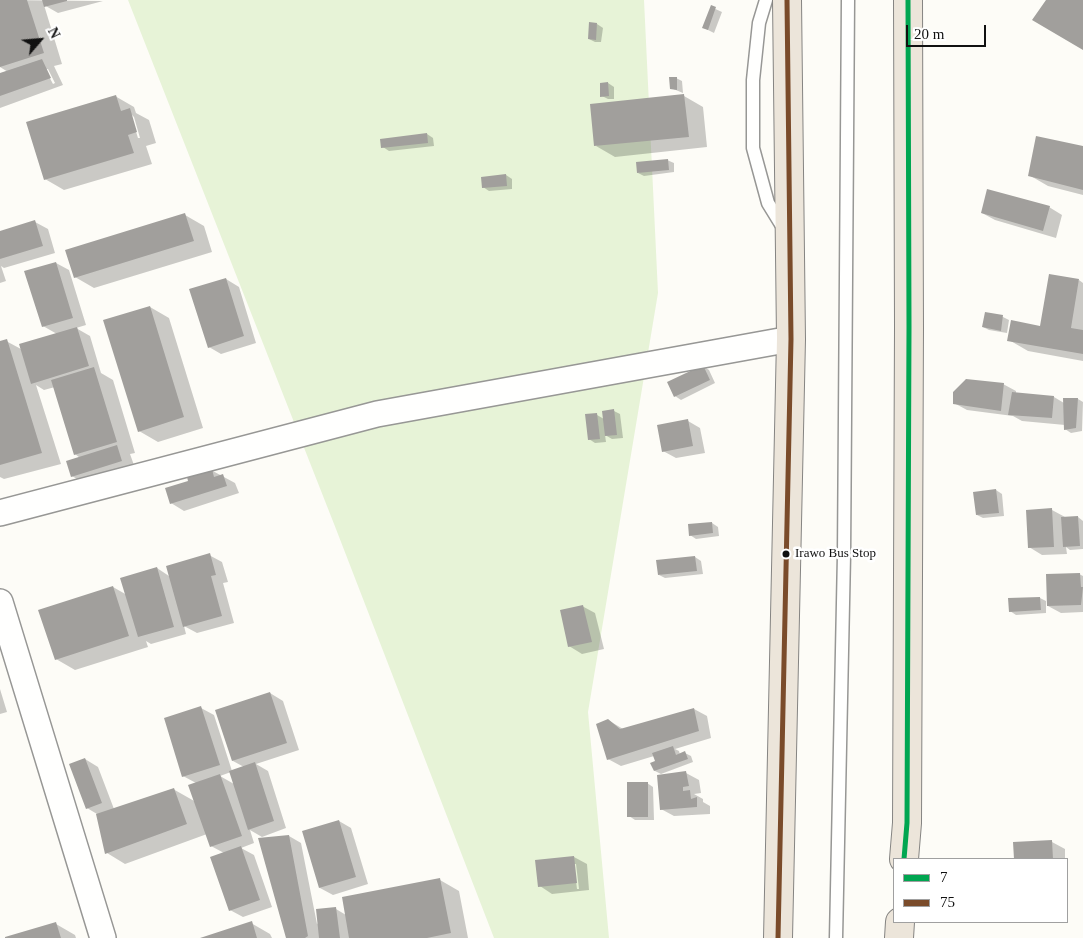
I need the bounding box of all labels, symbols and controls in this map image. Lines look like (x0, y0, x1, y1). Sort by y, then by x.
north arrow (15, 15, 65, 65)
scale bar (908, 15, 988, 47)
text: N (45, 25, 63, 41)
text: 20 m (914, 26, 944, 42)
place label: Irawo Bus Stop (795, 546, 876, 562)
marker: Irawo Bus Stop (781, 549, 791, 559)
legend (893, 858, 1068, 923)
text: 7 (940, 869, 948, 885)
text: 75 (940, 894, 955, 910)

